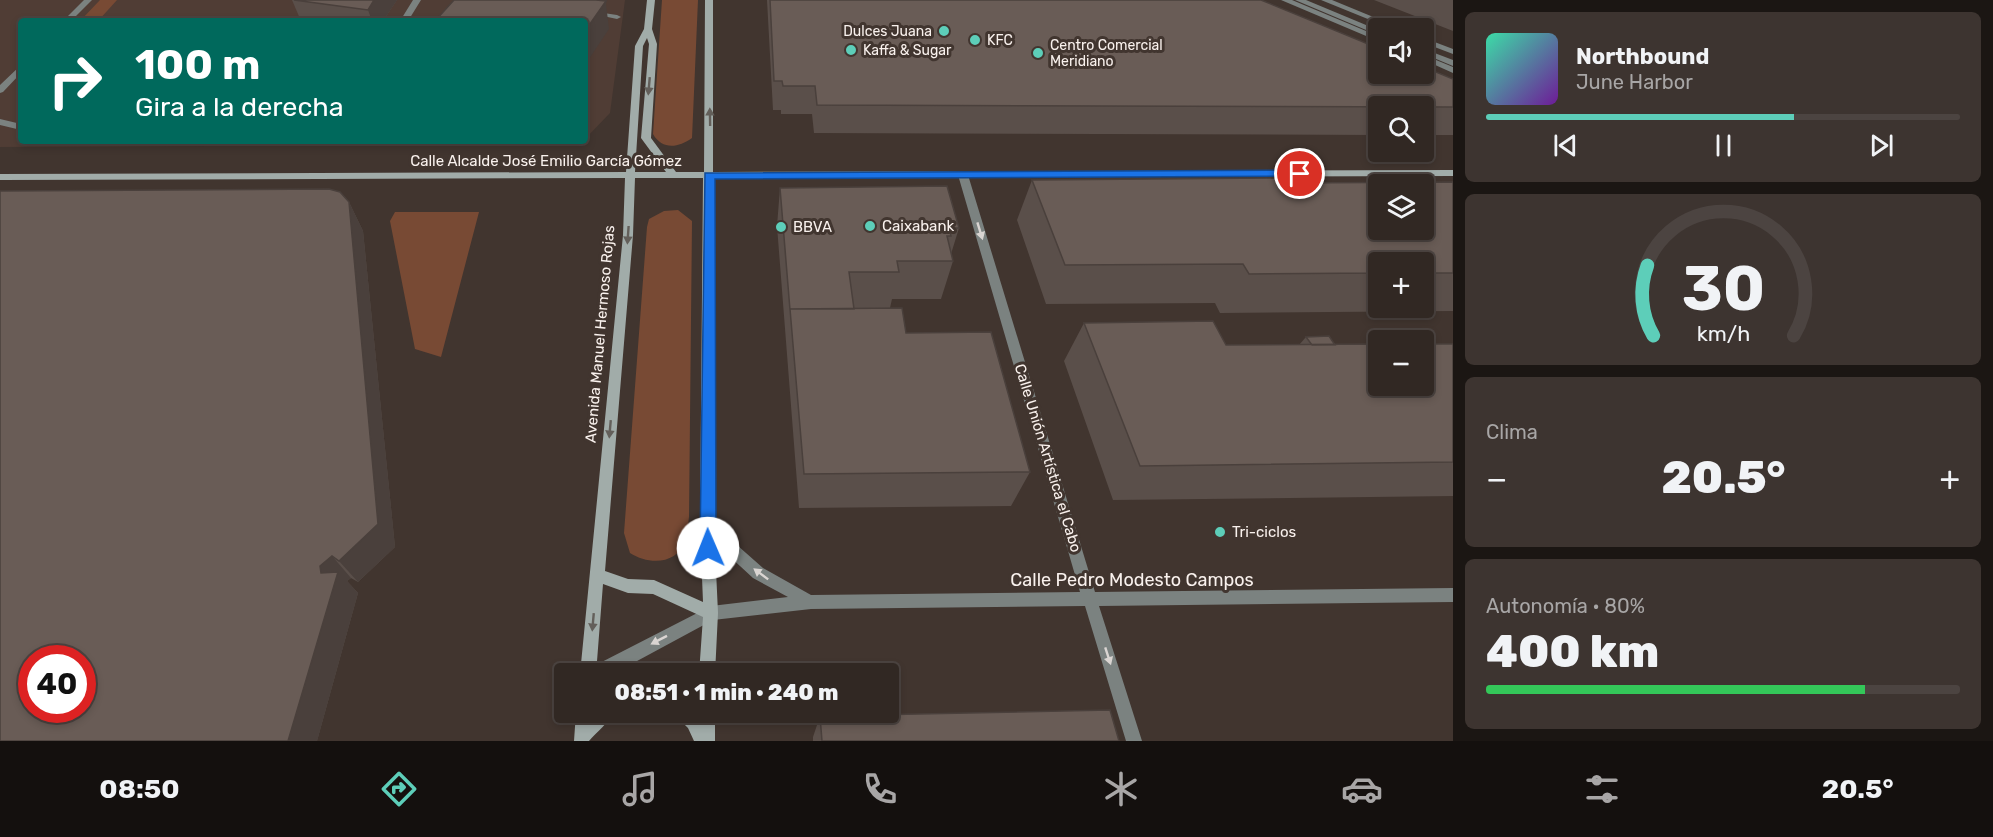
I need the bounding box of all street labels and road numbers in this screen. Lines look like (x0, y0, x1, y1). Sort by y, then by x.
street label: Calle Alcalde José Emilio García Gómez (410, 152, 682, 170)
street label: Avenida Manuel Hermoso Rojas (582, 224, 619, 444)
street label: Calle Unión Artística el Cabo (1011, 362, 1085, 554)
street label: Calle Pedro Modesto Campos (1010, 569, 1254, 591)

